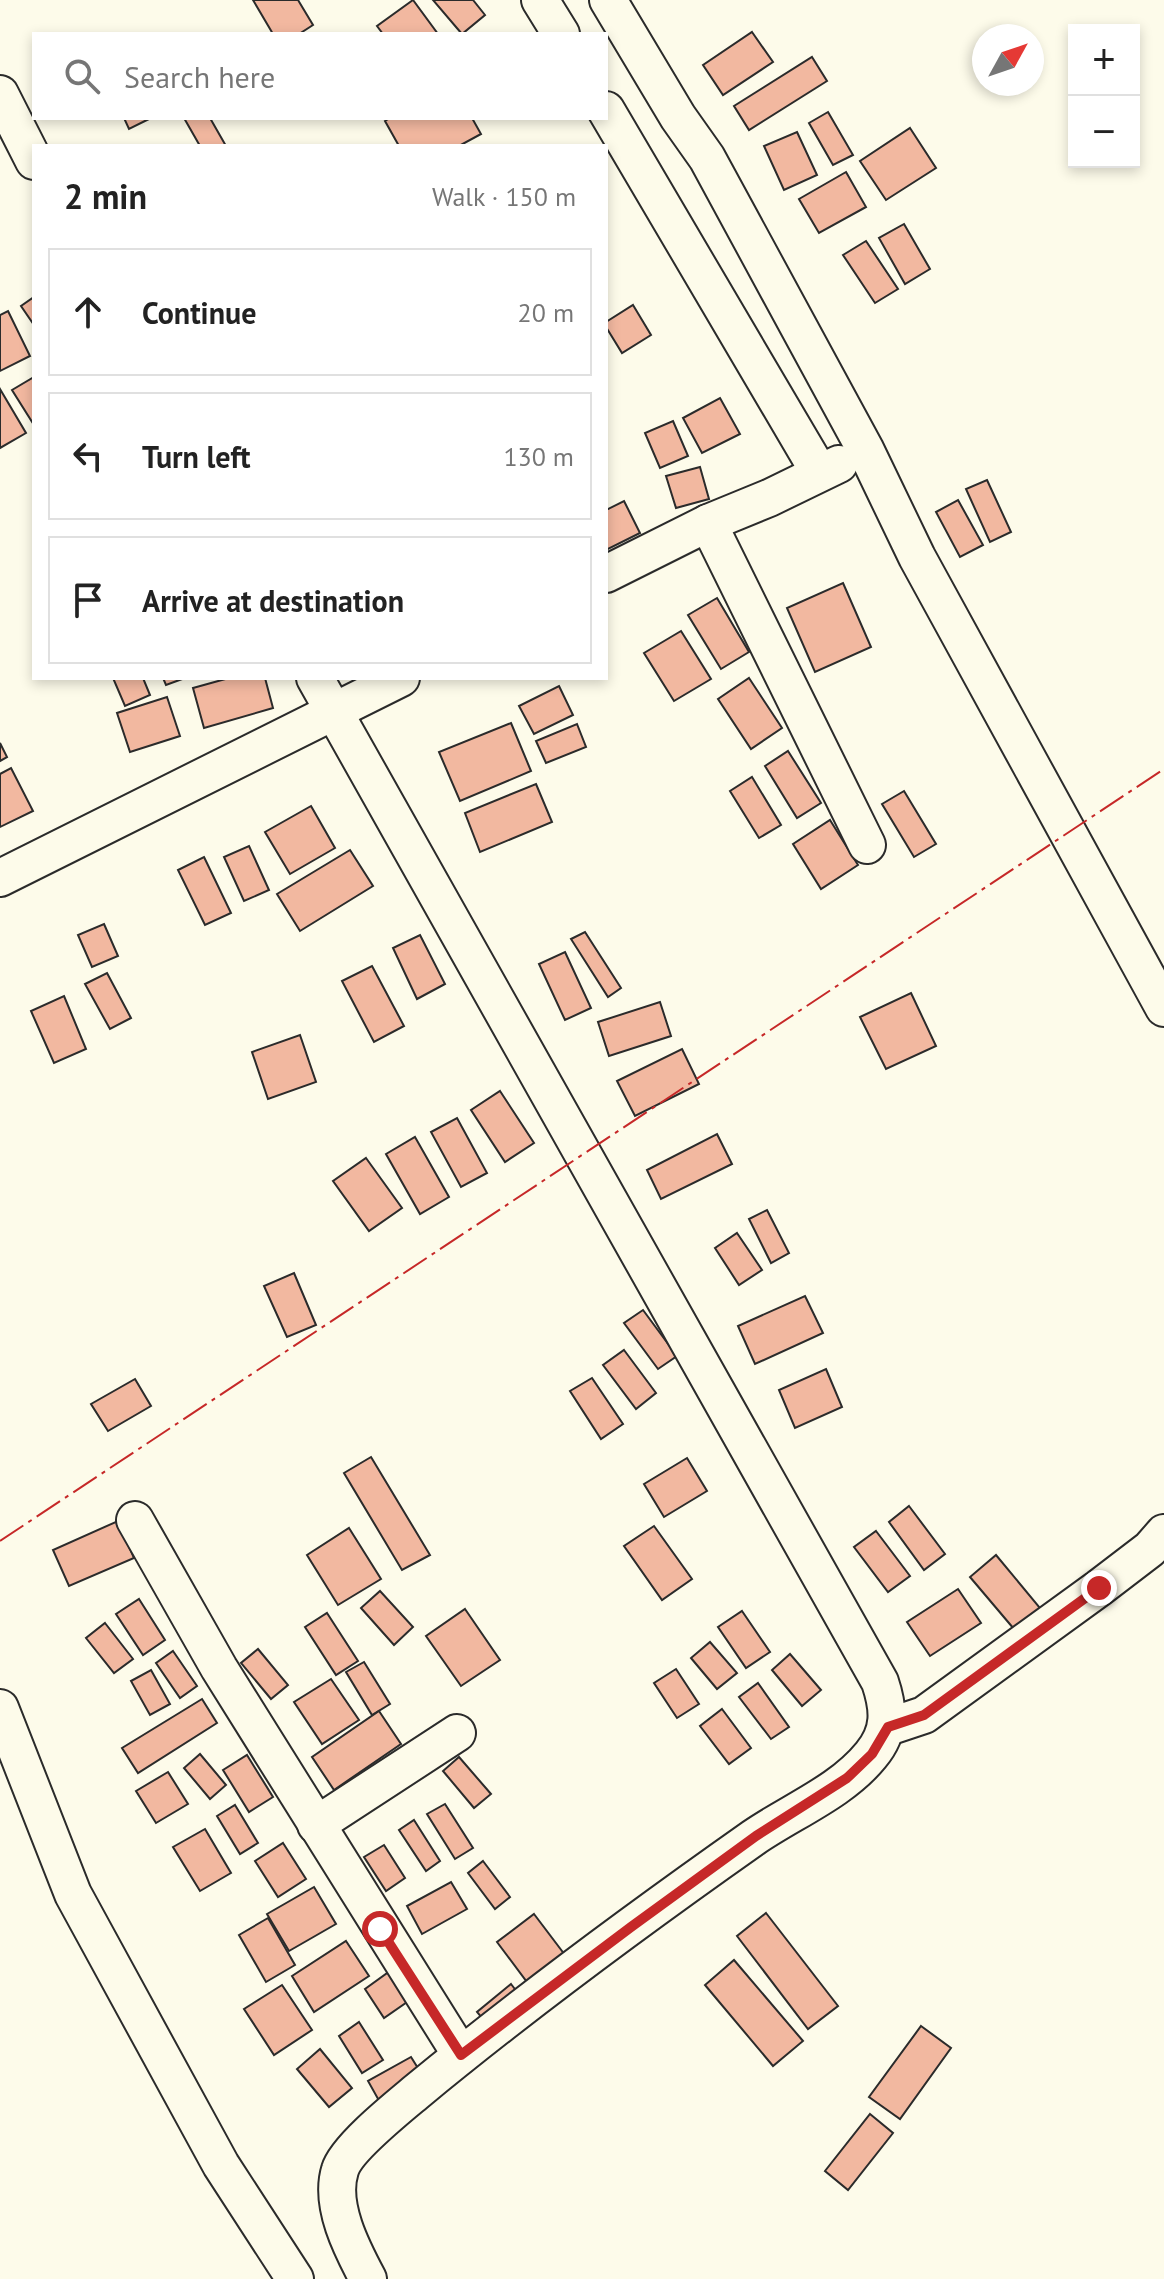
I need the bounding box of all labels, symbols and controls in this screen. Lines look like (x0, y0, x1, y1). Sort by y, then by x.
north arrow (972, 24, 1044, 96)
map controls (1068, 24, 1140, 168)
button: + (1068, 24, 1140, 96)
search box (32, 32, 608, 120)
icon: search (60, 54, 104, 98)
text: Search here (124, 57, 275, 96)
button: − (1068, 96, 1140, 168)
text: 2 min (64, 174, 147, 218)
text: Walk · 150 m (432, 180, 576, 213)
icon: ahead (66, 290, 110, 334)
text: Continue (142, 293, 256, 332)
text: 20 m (518, 296, 574, 329)
icon: left (66, 434, 110, 478)
text: Turn left (142, 437, 250, 476)
text: 130 m (503, 440, 574, 473)
icon: arrive (66, 578, 110, 622)
text: Arrive at destination (142, 581, 404, 620)
route end (1081, 1570, 1117, 1606)
route start (362, 1911, 398, 1947)

